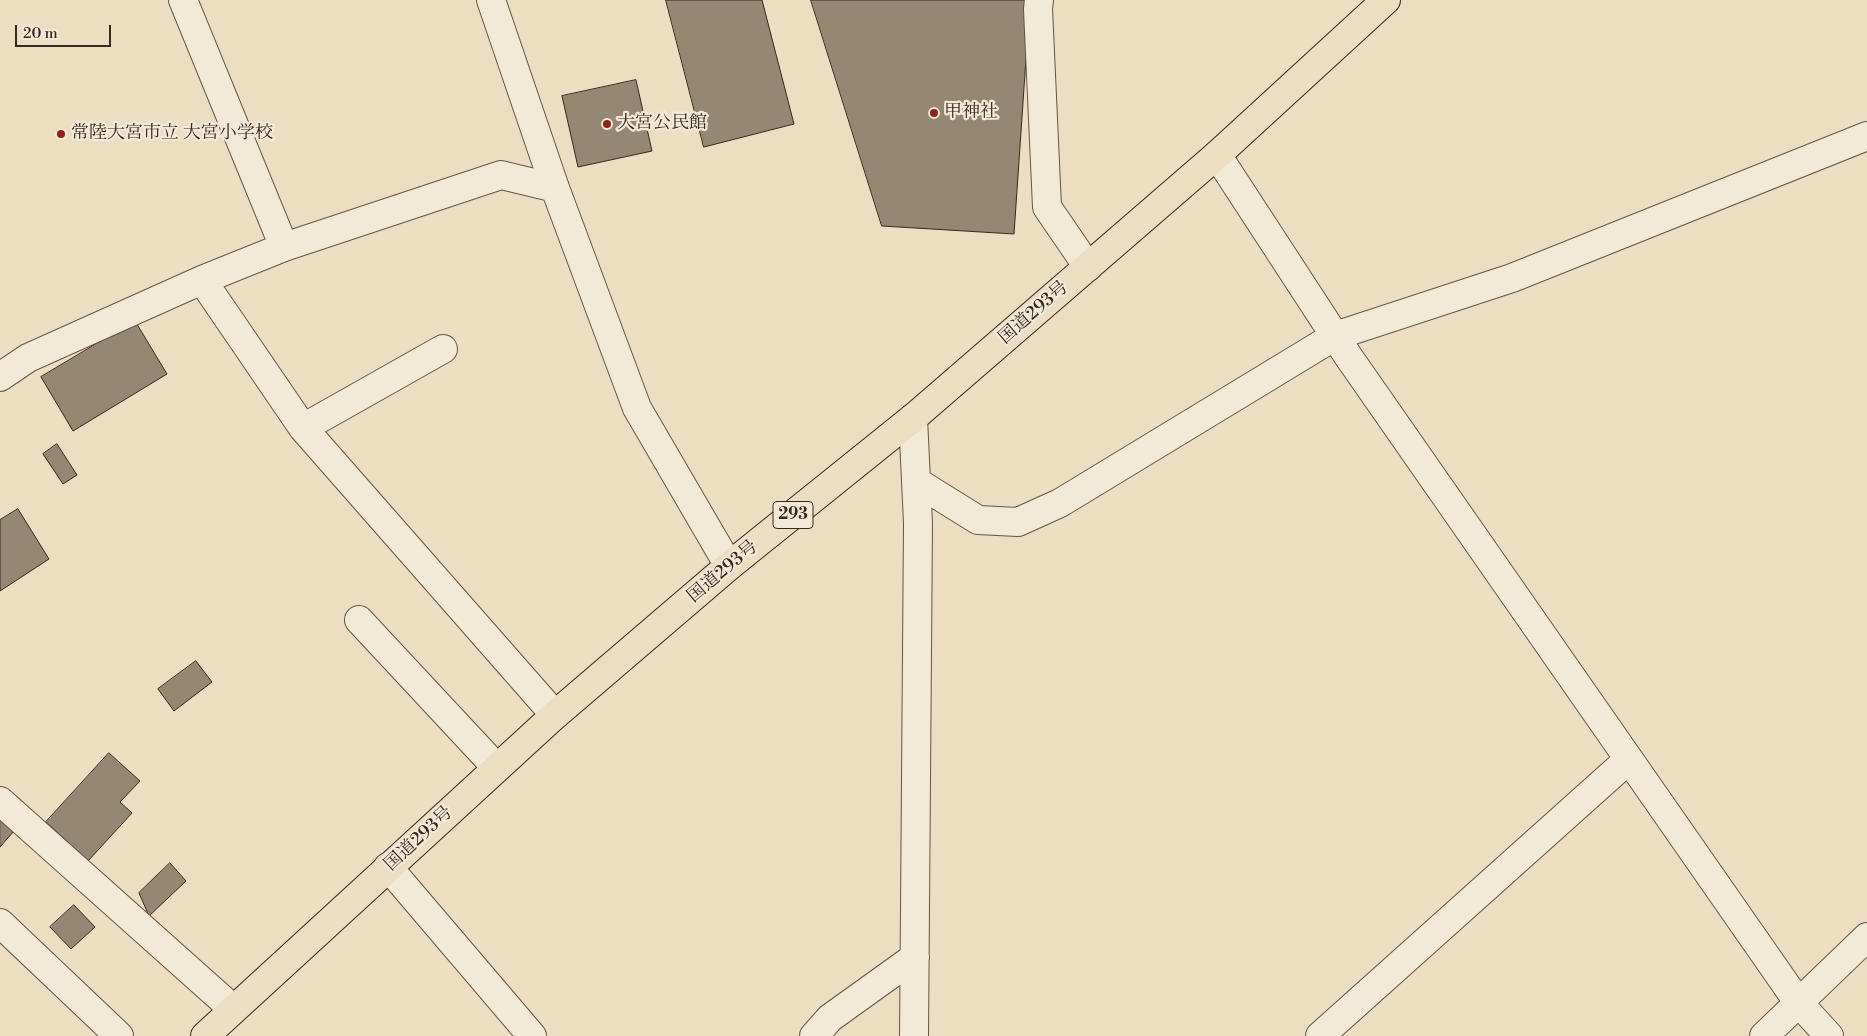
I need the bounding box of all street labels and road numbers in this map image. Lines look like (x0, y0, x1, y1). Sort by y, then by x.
street label: 国道293号 (995, 277, 1073, 349)
road number: 293 (773, 502, 813, 528)
street label: 国道293号 (683, 536, 763, 608)
street label: 国道293号 (381, 802, 457, 876)

